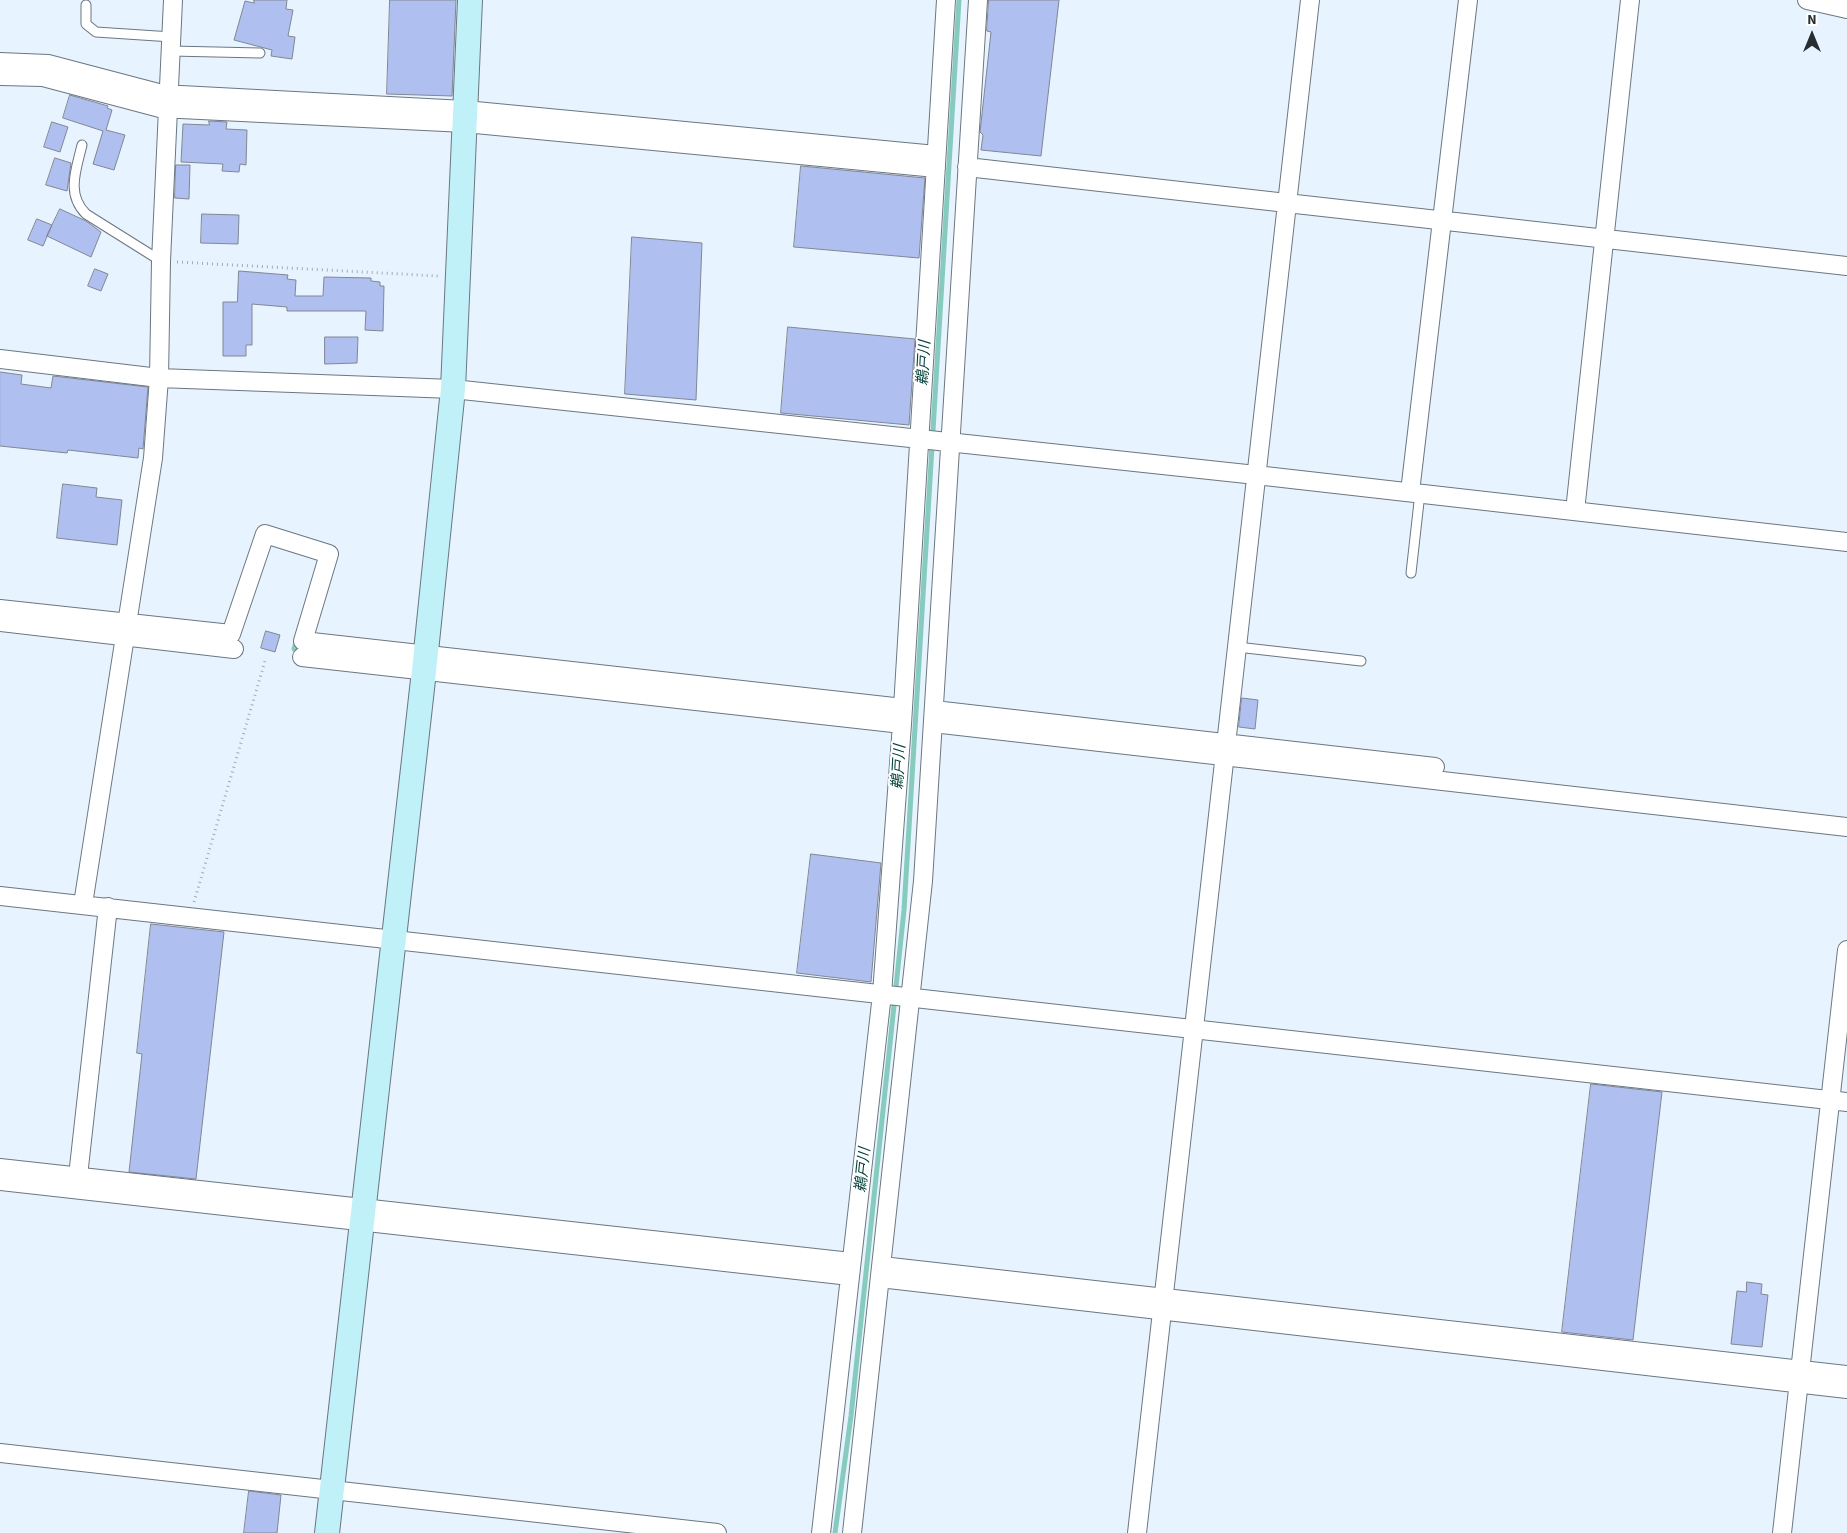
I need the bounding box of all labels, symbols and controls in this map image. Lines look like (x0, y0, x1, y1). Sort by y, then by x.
north arrow (1787, 10, 1837, 60)
text: N (1807, 10, 1817, 30)
water label: 鵜戸川 (915, 340, 935, 386)
water label: 鵜戸川 (890, 744, 910, 790)
water label: 鵜戸川 (853, 1147, 875, 1193)

